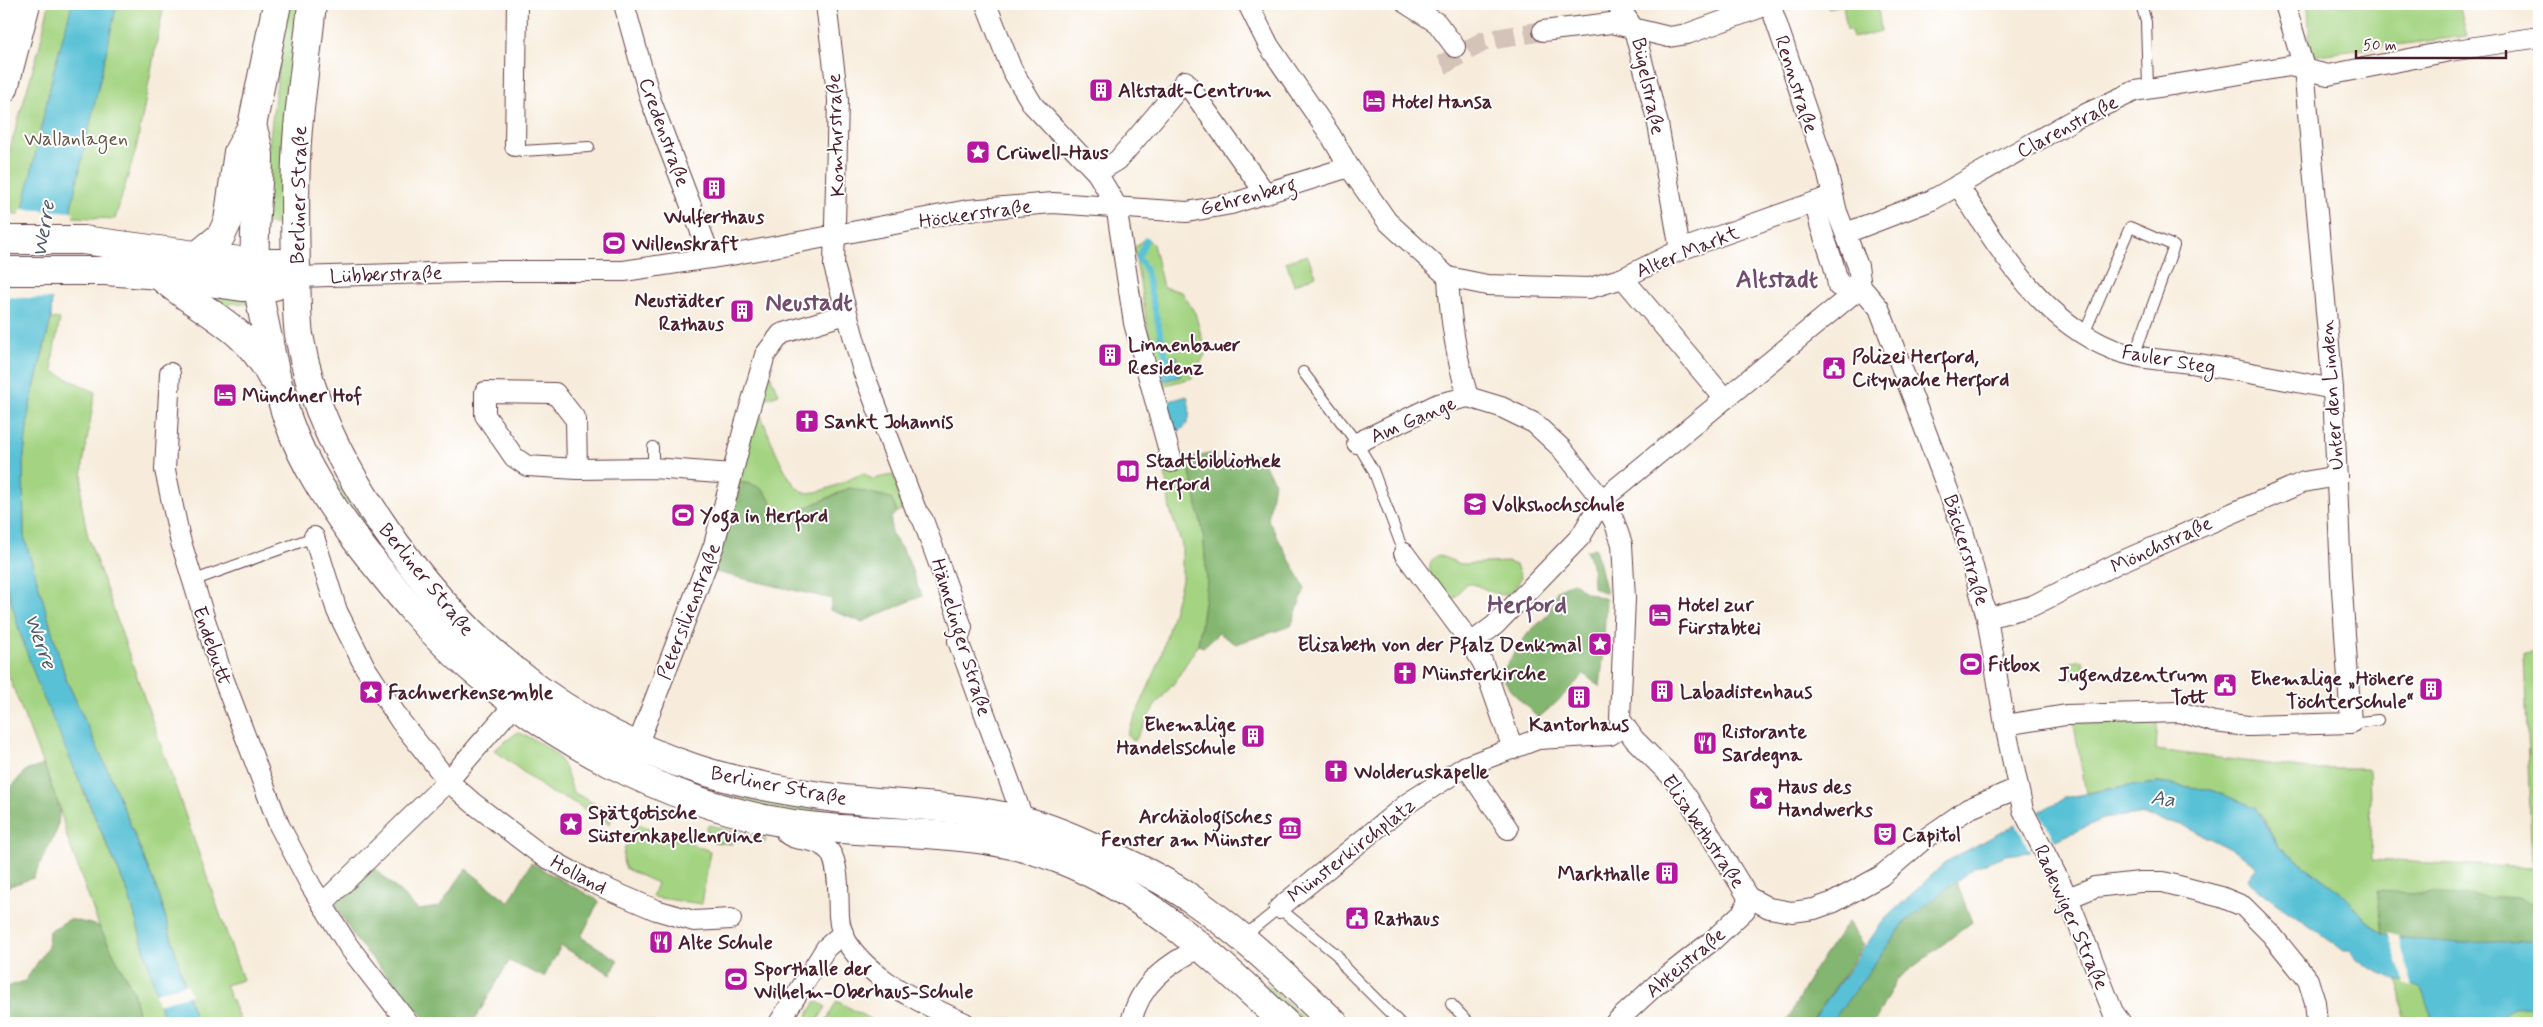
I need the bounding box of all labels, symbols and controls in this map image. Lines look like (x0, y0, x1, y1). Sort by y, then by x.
scale bar (2356, 28, 2506, 60)
street label: Rennstraße (1767, 32, 1824, 137)
street label: Bügelstraße (1624, 35, 1671, 137)
text: 50 m (2363, 36, 2397, 56)
street label: Komturstraße (821, 73, 852, 197)
street label: Credenstraße (631, 74, 696, 191)
building icon: Altstadt-Centrum (1088, 77, 1114, 103)
place label: Altstadt-Centrum (1118, 78, 1272, 105)
hotel icon: Hotel Hansa (1361, 88, 1387, 114)
place label: Hotel Hansa (1392, 89, 1492, 116)
street label: Clarenstraße (2012, 89, 2123, 165)
street label: Berliner Straße (285, 125, 314, 264)
park label: Wallanlagen (24, 126, 128, 154)
place icon: Crüwell-Haus (965, 139, 991, 165)
place label: Crüwell-Haus (996, 140, 1109, 167)
street label: Gehrenberg (1197, 172, 1300, 225)
building icon: Wulferthaus (701, 175, 727, 201)
street label: Höckerstraße (917, 193, 1033, 236)
water label: Werre (26, 198, 62, 259)
place label: Wulferthaus (663, 204, 764, 231)
street label: Alter Markt (1632, 219, 1743, 285)
sports icon: Willenskraft (601, 230, 627, 256)
place label: Willenskraft (631, 231, 740, 258)
street label: Lübberstraße (329, 260, 443, 291)
district label: Altstadt (1736, 264, 1819, 297)
district label: Neustadt (765, 287, 853, 320)
place label: Neustädter Rathaus (634, 288, 725, 338)
building icon: Neustädter Rathaus (729, 298, 755, 324)
street label: Unter den Linden (2314, 318, 2351, 471)
place label: Linnenbauer Residenz (1128, 332, 1241, 382)
street label: Fauler Steg (2120, 339, 2218, 383)
building icon: Linnenbauer Residenz (1097, 342, 1123, 368)
place label: Polizei Herford, Citywache Herford (1852, 344, 2009, 396)
public building icon: Polizei Herford, Citywache Herford (1821, 355, 1847, 381)
hotel icon: Münchner Hof (212, 382, 238, 408)
place label: Münchner Hof (242, 383, 362, 410)
street label: Am Gange (1366, 390, 1461, 451)
church icon: Sankt Johannis (794, 408, 820, 434)
place label: Sankt Johannis (824, 409, 953, 436)
place label: Stadtbibliothek Herford (1146, 448, 1281, 500)
library icon: Stadtbibliothek Herford (1115, 458, 1141, 484)
school or university icon: Volkshochschule (1462, 491, 1488, 517)
place label: Volkshochschule (1492, 492, 1625, 519)
street label: Bäckerstraße (1936, 492, 1995, 609)
sports icon: Yoga in Herford (670, 502, 696, 528)
place label: Yoga in Herford (700, 503, 828, 532)
street label: Mönchstraße (2106, 510, 2217, 581)
street label: Berliner Straße (372, 518, 480, 642)
street label: Petersilienstraße (651, 539, 728, 684)
street label: Hämelinger Straße (922, 555, 997, 720)
district label: Herford (1487, 589, 1567, 623)
place label: Hotel zur Fürstabtei (1678, 592, 1761, 642)
hotel icon: Hotel zur Fürstabtei (1647, 602, 1673, 628)
street label: Endebutt (185, 603, 238, 691)
water label: Werre (17, 610, 63, 674)
place icon: Elisabeth von der Pfalz Denkmal (1587, 631, 1613, 657)
place label: Elisabeth von der Pfalz Denkmal (1297, 632, 1582, 659)
sports icon: Fitbox (1958, 651, 1984, 677)
place label: Fitbox (1988, 652, 2041, 679)
church icon: Münsterkirche (1392, 660, 1418, 686)
place label: Münsterkirche (1422, 661, 1546, 688)
place label: Jugendzentrum Tott (2058, 662, 2208, 712)
place label: Ehemalige „Höhere Töchterschule“ (2250, 666, 2414, 716)
public building icon: Jugendzentrum Tott (2212, 672, 2238, 698)
building icon: Ehemalige „Höhere Töchterschule“ (2418, 676, 2444, 702)
building icon: Labadistenhaus (1649, 678, 1675, 704)
place icon: Fachwerkensemble (358, 679, 384, 705)
place label: Labadistenhaus (1680, 679, 1813, 706)
place label: Fachwerkensemble (388, 680, 553, 707)
building icon: Kantorhaus (1566, 684, 1592, 710)
place label: Ehemalige Handelsschule (1117, 712, 1236, 762)
place label: Kantorhaus (1529, 712, 1629, 739)
place label: Ristorante Sardegna (1722, 719, 1808, 769)
building icon: Ehemalige Handelsschule (1240, 723, 1266, 749)
restaurant icon: Ristorante Sardegna (1692, 730, 1718, 756)
church icon: Wolderuskapelle (1323, 758, 1349, 784)
place label: Wolderuskapelle (1353, 759, 1489, 786)
street label: Berliner Straße (708, 760, 849, 813)
street label: Elisabethstraße (1655, 770, 1751, 894)
place label: Haus des Handwerks (1778, 774, 1873, 824)
water label: Aa (2149, 784, 2177, 814)
place icon: Haus des Handwerks (1748, 785, 1774, 811)
street label: Münsterkirchplatz (1282, 792, 1422, 910)
place label: Spätgotische Süsternkapellenruine (588, 800, 763, 850)
place label: Archäologisches Fenster am Münster (1101, 804, 1273, 854)
place icon: Spätgotische Süsternkapellenruine (558, 811, 584, 837)
museum icon: Archäologisches Fenster am Münster (1277, 815, 1303, 841)
theatre icon: Capitol (1872, 821, 1898, 847)
place label: Capitol (1902, 822, 1961, 849)
street label: Radewiger Straße (2027, 841, 2115, 994)
street label: Holland (545, 849, 611, 901)
building icon: Markthalle (1654, 860, 1680, 886)
place label: Markthalle (1557, 861, 1650, 888)
public building icon: Rathaus (1344, 905, 1370, 931)
place label: Rathaus (1374, 906, 1439, 933)
street label: Abteistraße (1640, 922, 1732, 1005)
restaurant icon: Alte Schule (648, 929, 674, 955)
place label: Alte Schule (678, 930, 773, 957)
place label: Sporthalle der Wilhelm-Oberhaus-Schule (753, 956, 973, 1006)
sports icon: Sporthalle der Wilhelm-Oberhaus-Schule (723, 966, 749, 992)

